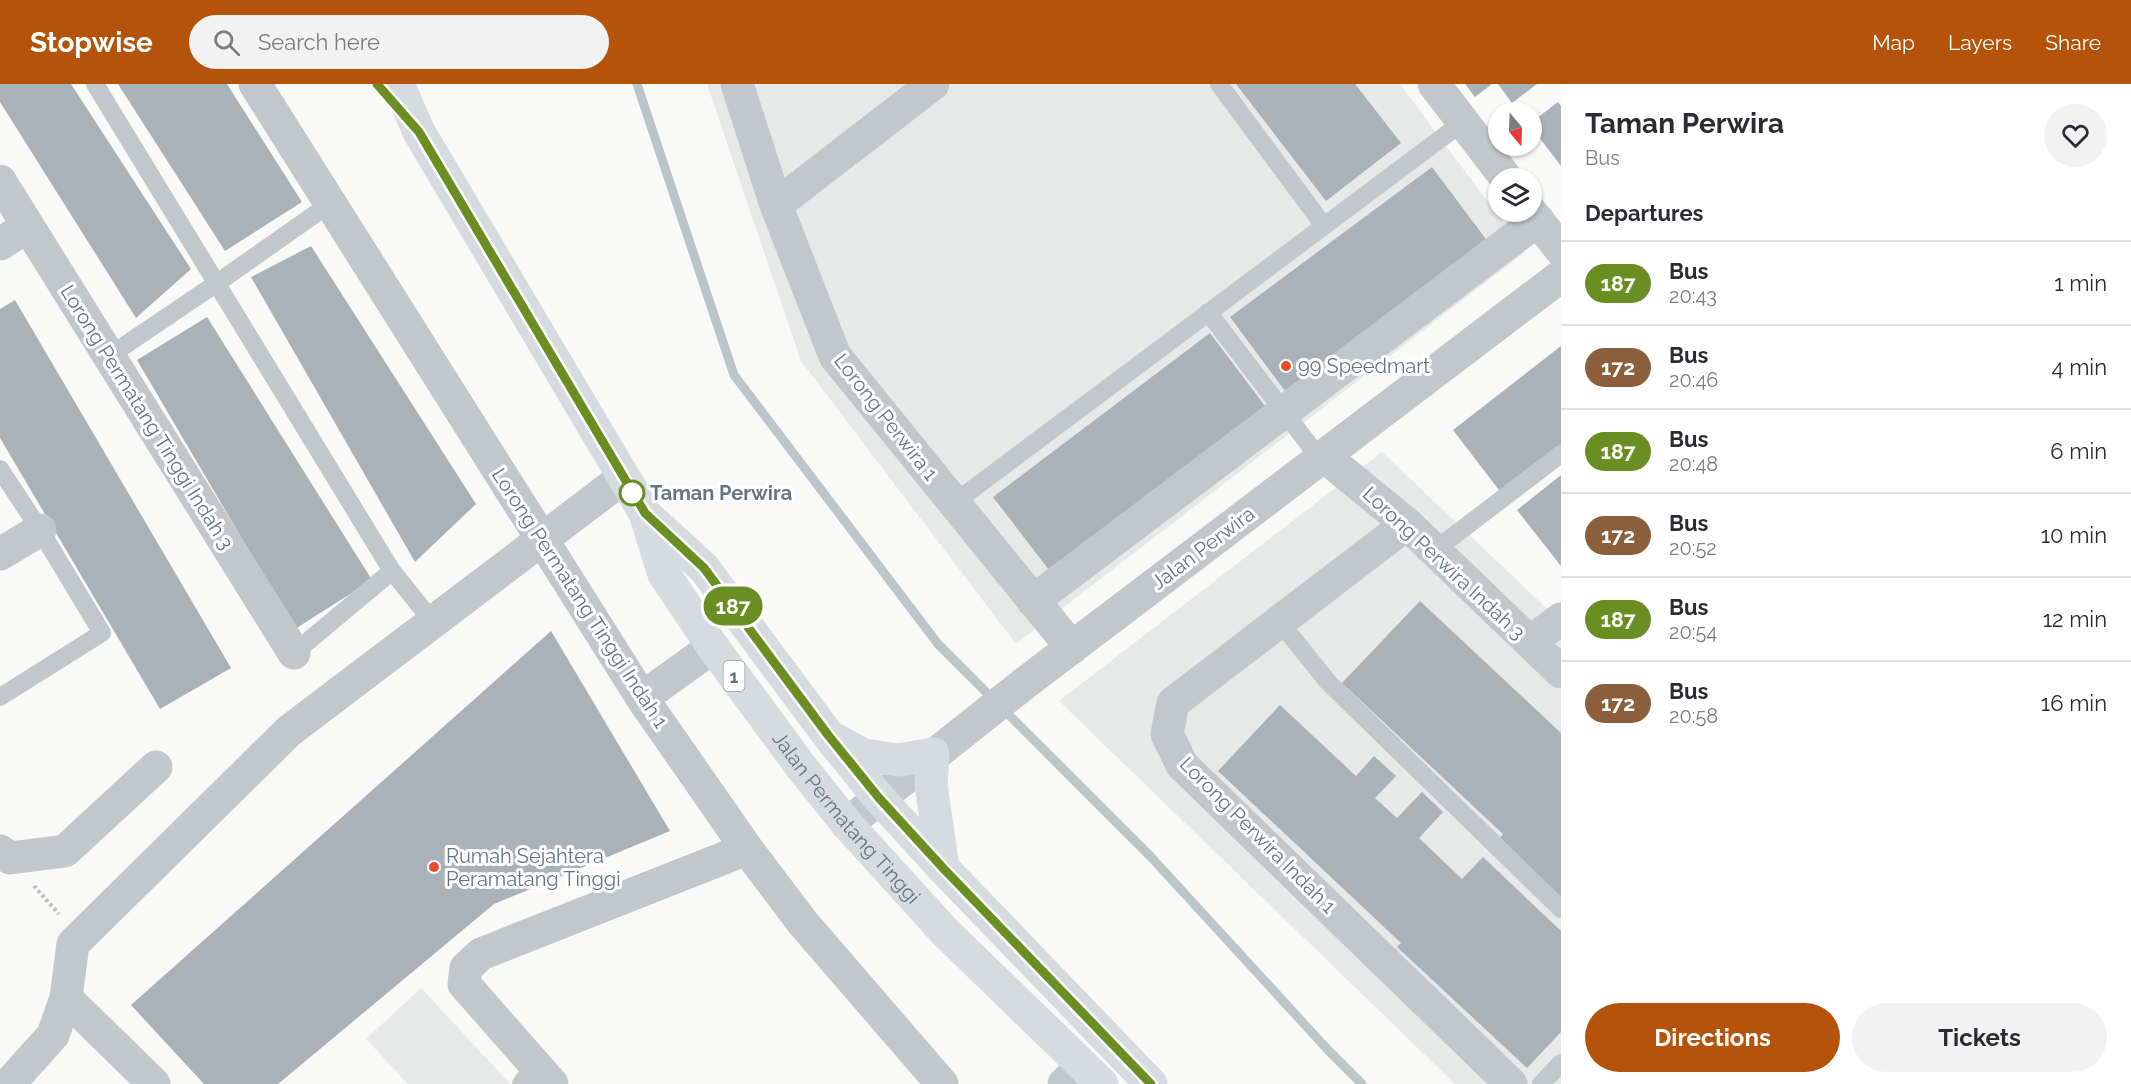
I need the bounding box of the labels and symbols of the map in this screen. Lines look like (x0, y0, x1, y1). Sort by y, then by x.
north arrow (1488, 102, 1542, 156)
street label: Lorong Permatang Tinggi Indah 3 (55, 280, 239, 554)
street label: Lorong Perwira 1 (829, 349, 943, 485)
place label: 99 Speedmart (1298, 354, 1430, 378)
marker: 99 Speedmart (1279, 359, 1293, 373)
street label: Lorong Permatang Tinggi Indah 1 (487, 464, 673, 733)
marker: Taman Perwira (619, 480, 645, 506)
place label: Taman Perwira (650, 481, 792, 505)
street label: Lorong Perwira Indah 3 (1358, 482, 1530, 644)
street label: Jalan Perwira (1147, 501, 1259, 595)
line badge: 187 (698, 586, 768, 626)
road number: 1 (724, 661, 744, 691)
street label: Jalan Permatang Tinggi (767, 727, 925, 909)
street label: Lorong Perwira Indah 1 (1175, 752, 1341, 918)
place label: Rumah Sejahtera Peramatang Tinggi (446, 844, 621, 891)
marker: Rumah Sejahtera Peramatang Tinggi (427, 860, 441, 874)

